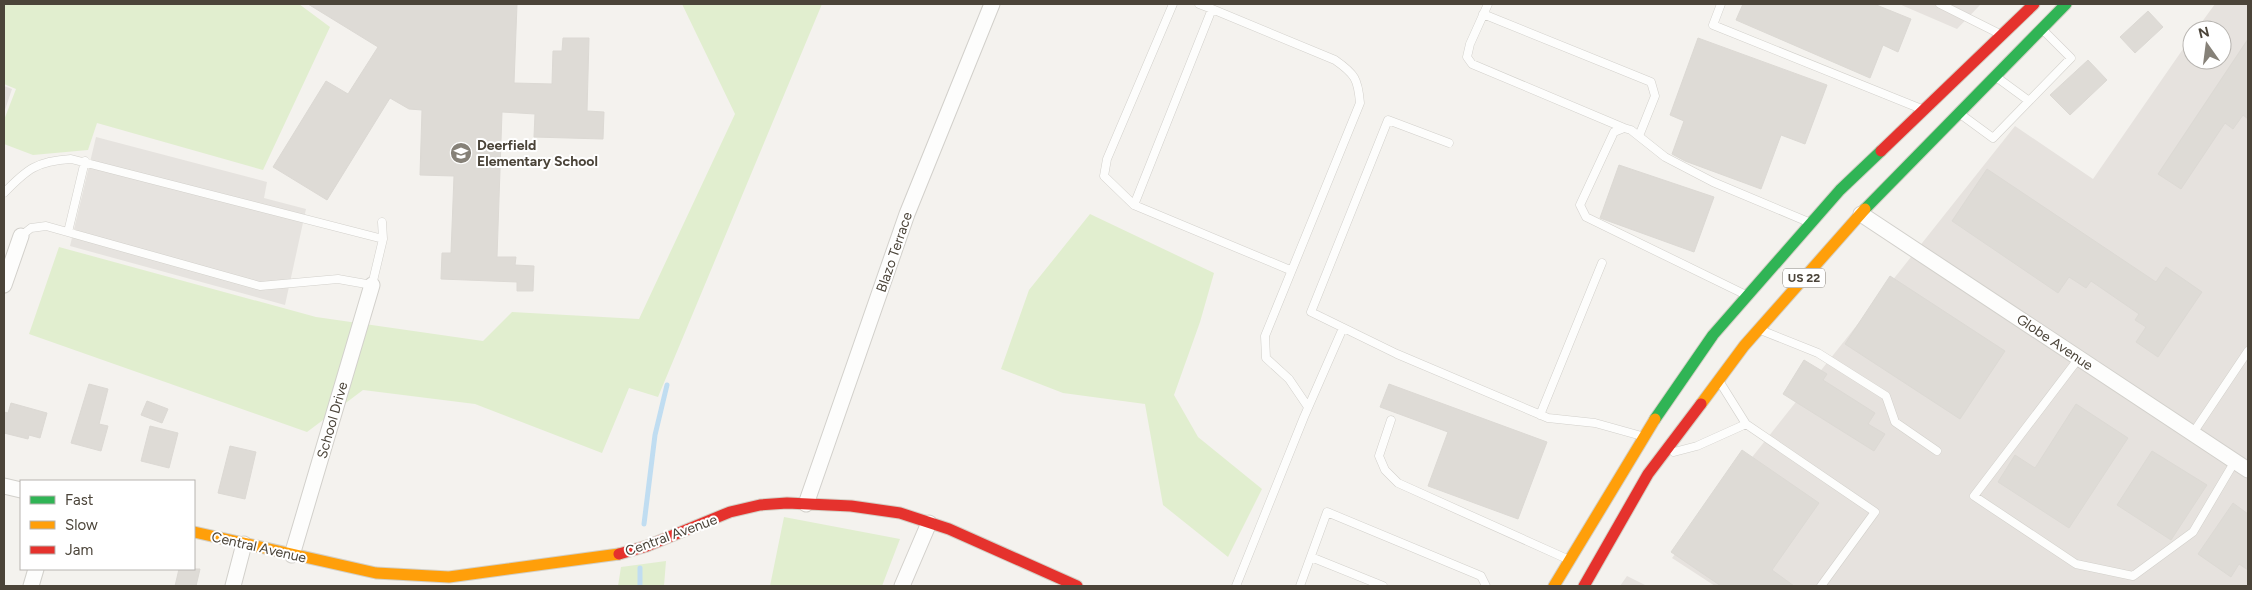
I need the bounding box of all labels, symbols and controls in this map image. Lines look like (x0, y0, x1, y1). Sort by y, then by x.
north arrow (2182, 20, 2232, 70)
text: N (2197, 23, 2211, 42)
place label: Deerfield Elementary School (477, 137, 598, 170)
school or university icon: Deerfield Elementary School (449, 141, 473, 165)
street label: Blazo Terrace (873, 210, 916, 294)
road number: US 22 (1783, 268, 1825, 288)
street label: Globe Avenue (2013, 311, 2096, 374)
street label: School Drive (313, 379, 352, 461)
legend (20, 480, 195, 570)
text: Fast (65, 491, 94, 509)
street label: Central Avenue (623, 511, 720, 560)
text: Slow (65, 516, 98, 534)
street label: Central Avenue (210, 528, 308, 567)
text: Jam (65, 541, 93, 559)

